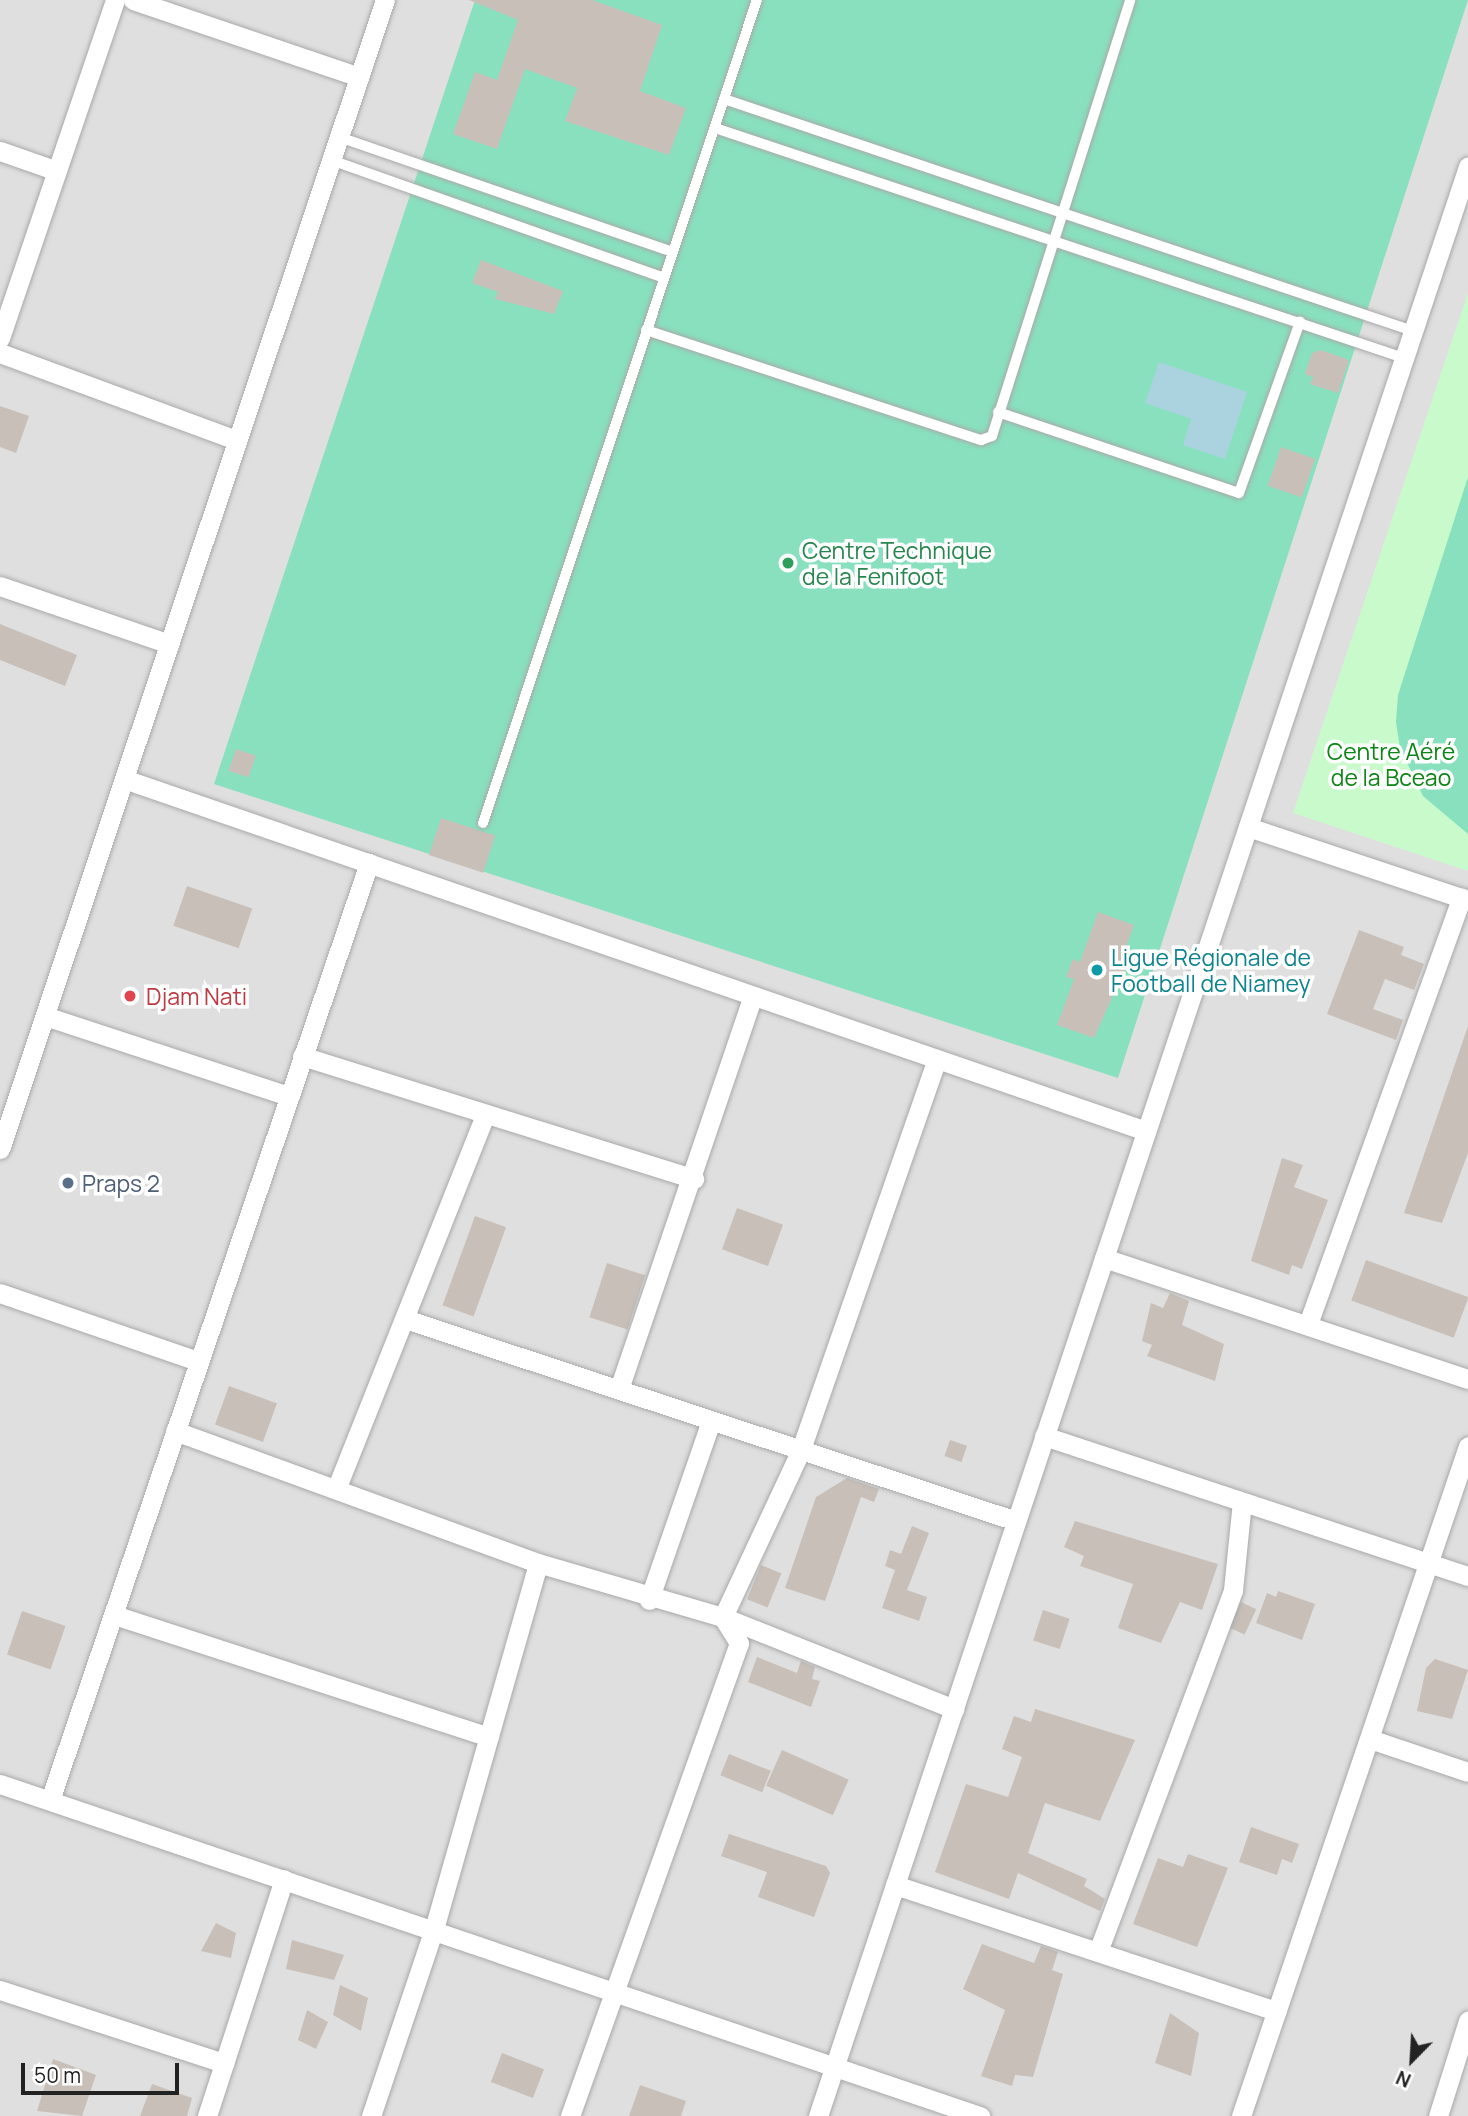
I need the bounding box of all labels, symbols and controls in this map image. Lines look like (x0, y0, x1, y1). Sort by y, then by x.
place label: Centre Technique de la Fenifoot (802, 536, 992, 590)
marker: Centre Technique de la Fenifoot (780, 555, 796, 571)
park label: Centre Aéré de la Bceao (1327, 737, 1455, 791)
place label: Ligue Régionale de Football de Niamey (1111, 943, 1311, 997)
marker: Ligue Régionale de Football de Niamey (1089, 962, 1105, 978)
place label: Djam Nati (146, 982, 247, 1010)
marker: Djam Nati (120, 986, 140, 1006)
place label: Praps 2 (82, 1169, 160, 1197)
marker: Praps 2 (60, 1175, 76, 1191)
north arrow (1377, 2025, 1447, 2095)
scale bar (24, 2050, 182, 2094)
text: 50 m (34, 2061, 81, 2089)
text: N (1392, 2065, 1415, 2094)

